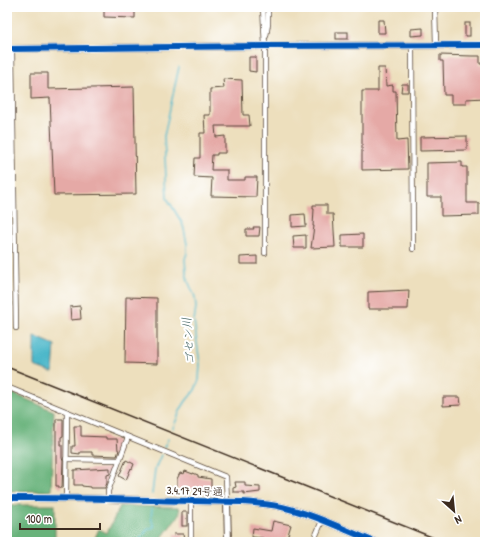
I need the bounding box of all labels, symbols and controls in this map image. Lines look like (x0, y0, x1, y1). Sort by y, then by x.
water label: ゴセン川 (177, 316, 199, 366)
street label: 3.4.17 29号通 (166, 483, 224, 499)
north arrow (434, 491, 474, 531)
scale bar (20, 505, 100, 531)
text: 100 m (26, 510, 52, 527)
text: N (453, 512, 464, 528)

